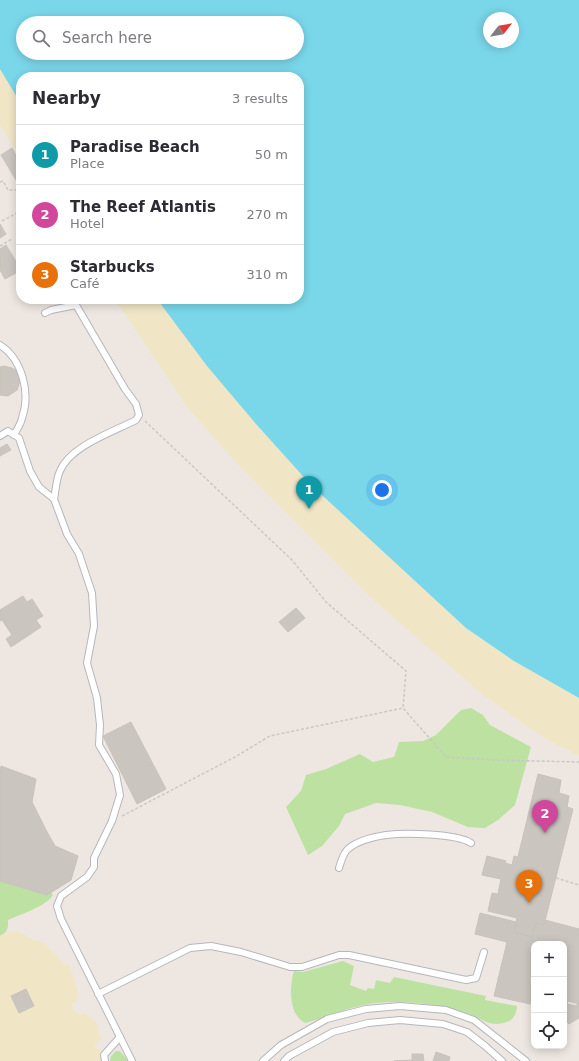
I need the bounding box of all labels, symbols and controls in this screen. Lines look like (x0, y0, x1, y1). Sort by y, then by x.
north arrow (483, 12, 519, 48)
search box (16, 16, 304, 60)
icon: search (30, 27, 52, 49)
text: Search here (62, 29, 152, 47)
text: Nearby (32, 88, 101, 108)
text: 3 results (232, 91, 288, 106)
text: Paradise Beach (70, 138, 200, 156)
text: 1 (40, 147, 50, 162)
text: 50 m (255, 147, 288, 162)
text: Place (70, 156, 105, 171)
text: The Reef Atlantis (70, 198, 216, 216)
text: 2 (40, 207, 50, 222)
text: 270 m (246, 207, 288, 222)
text: Hotel (70, 216, 104, 231)
text: Starbucks (70, 258, 155, 276)
text: 3 (40, 267, 50, 282)
text: 310 m (246, 267, 288, 282)
text: Café (70, 276, 100, 291)
pin: 1 (296, 476, 322, 509)
your location (372, 480, 392, 500)
pin: 2 (532, 800, 558, 833)
pin: 3 (516, 870, 542, 903)
map controls (531, 941, 567, 1049)
button: + (531, 941, 567, 977)
button: − (531, 977, 567, 1013)
button: locate (531, 1013, 567, 1049)

